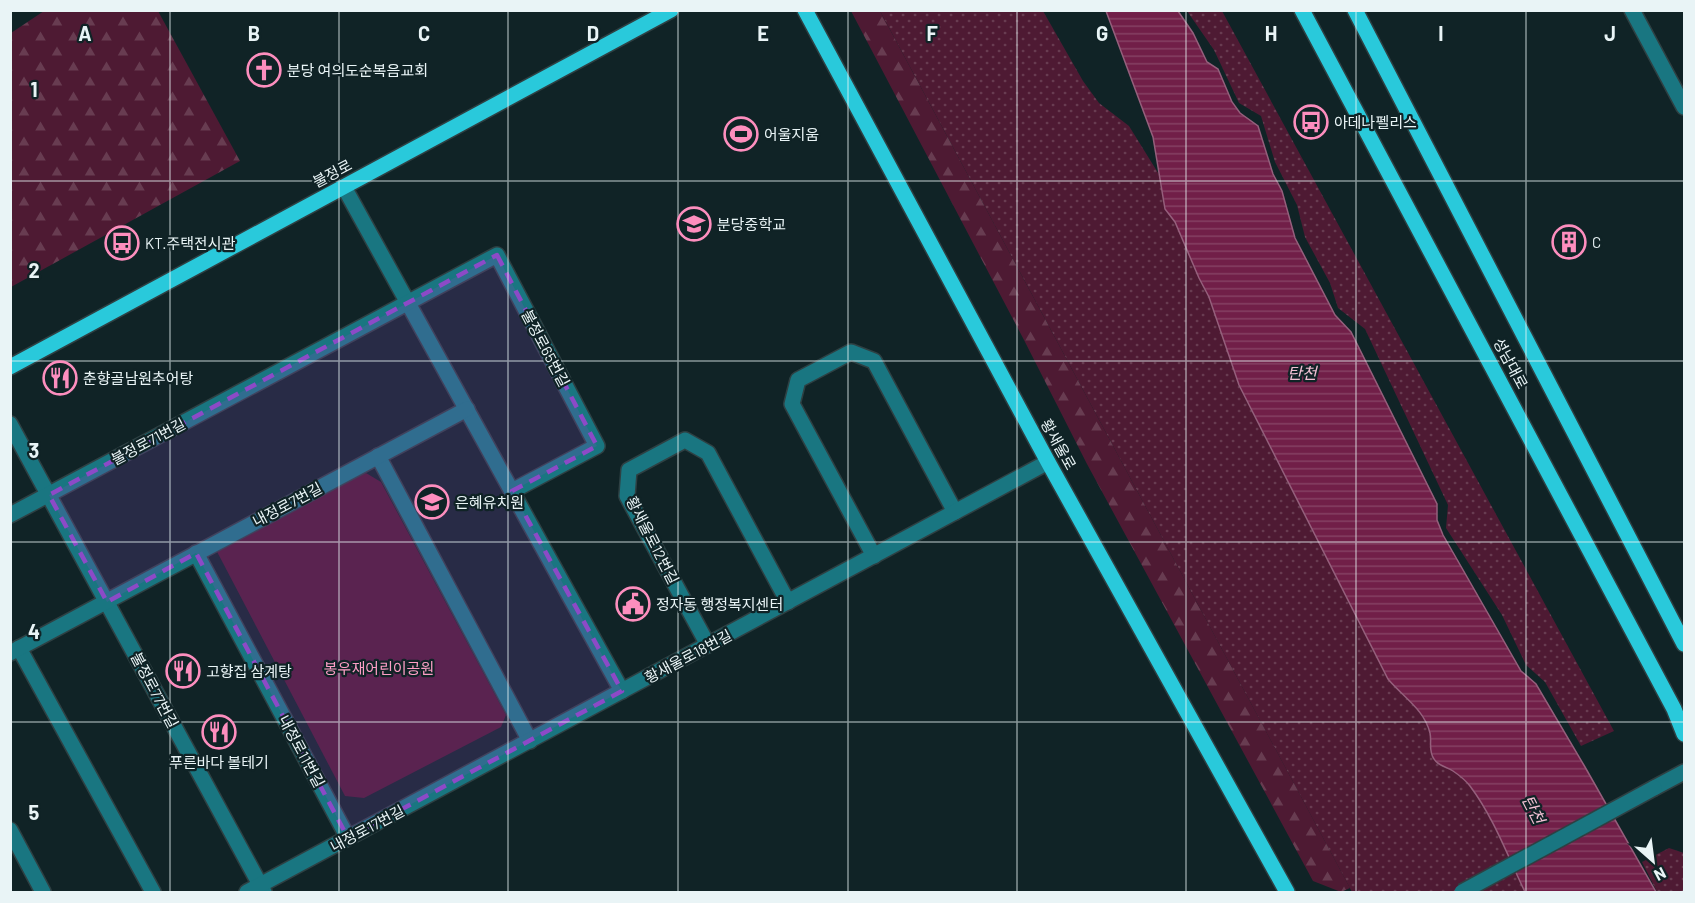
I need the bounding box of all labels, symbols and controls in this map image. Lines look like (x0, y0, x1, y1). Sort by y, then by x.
text: A (78, 21, 92, 45)
text: B (248, 21, 260, 45)
text: C (418, 21, 430, 45)
text: D (587, 21, 599, 45)
text: E (757, 21, 769, 45)
text: F (926, 21, 938, 45)
text: G (1096, 21, 1108, 45)
text: H (1265, 21, 1277, 45)
text: I (1438, 21, 1444, 45)
text: J (1604, 21, 1616, 45)
church icon: 분당 여의도순복음교회 (246, 52, 282, 88)
place label: 분당 여의도순복음교회 (287, 61, 428, 79)
text: 1 (30, 77, 38, 101)
bus stop icon: 아데나펠리스 (1293, 104, 1329, 140)
place label: 아데나펠리스 (1334, 113, 1417, 131)
sports icon: 어울지움 (723, 116, 759, 152)
place label: 어울지움 (764, 125, 819, 143)
street label: 불정로 (309, 155, 355, 191)
school or university icon: 분당중학교 (676, 206, 712, 242)
place label: 분당중학교 (717, 215, 786, 233)
building icon: C (1551, 224, 1587, 260)
bus stop icon: KT.주택전시관 (104, 225, 140, 261)
place label: C (1592, 233, 1601, 251)
place label: KT.주택전시관 (145, 234, 236, 252)
text: 2 (28, 258, 40, 282)
street label: 불정로65번길 (518, 306, 574, 390)
street label: 성남대로 (1490, 334, 1532, 392)
restaurant icon: 춘향골남원추어탕 (42, 360, 78, 396)
water label: 탄천 (1287, 363, 1319, 382)
place label: 춘향골남원추어탕 (83, 369, 194, 387)
street label: 불정로71번길 (108, 414, 188, 468)
street label: 황새울로 (1038, 415, 1080, 473)
text: 3 (29, 438, 39, 462)
street label: 내정로7번길 (249, 478, 325, 530)
school or university icon: 은혜유치원 (414, 484, 450, 520)
place label: 은혜유치원 (455, 493, 524, 511)
street label: 황새울로12번길 (623, 493, 683, 587)
public building icon: 정자동 행정복지센터 (615, 586, 651, 622)
place label: 정자동 행정복지센터 (656, 595, 783, 613)
text: 4 (28, 619, 40, 643)
street label: 황새울로18번길 (641, 626, 735, 686)
street label: 불정로77번길 (128, 649, 182, 731)
restaurant icon: 고향집 삼계탕 (165, 653, 201, 689)
park label: 봉우재어린이공원 (324, 659, 434, 677)
place label: 고향집 삼계탕 (206, 662, 292, 680)
street label: 내정로11번길 (275, 712, 329, 790)
restaurant icon: 푸른바다 볼테기 (201, 714, 237, 750)
place label: 푸른바다 볼테기 (169, 753, 269, 771)
water label: 탄천 (1519, 792, 1550, 828)
text: 5 (29, 800, 40, 824)
street label: 내정로17번길 (327, 801, 407, 855)
north arrow (1623, 831, 1683, 891)
text: N (1651, 864, 1669, 886)

